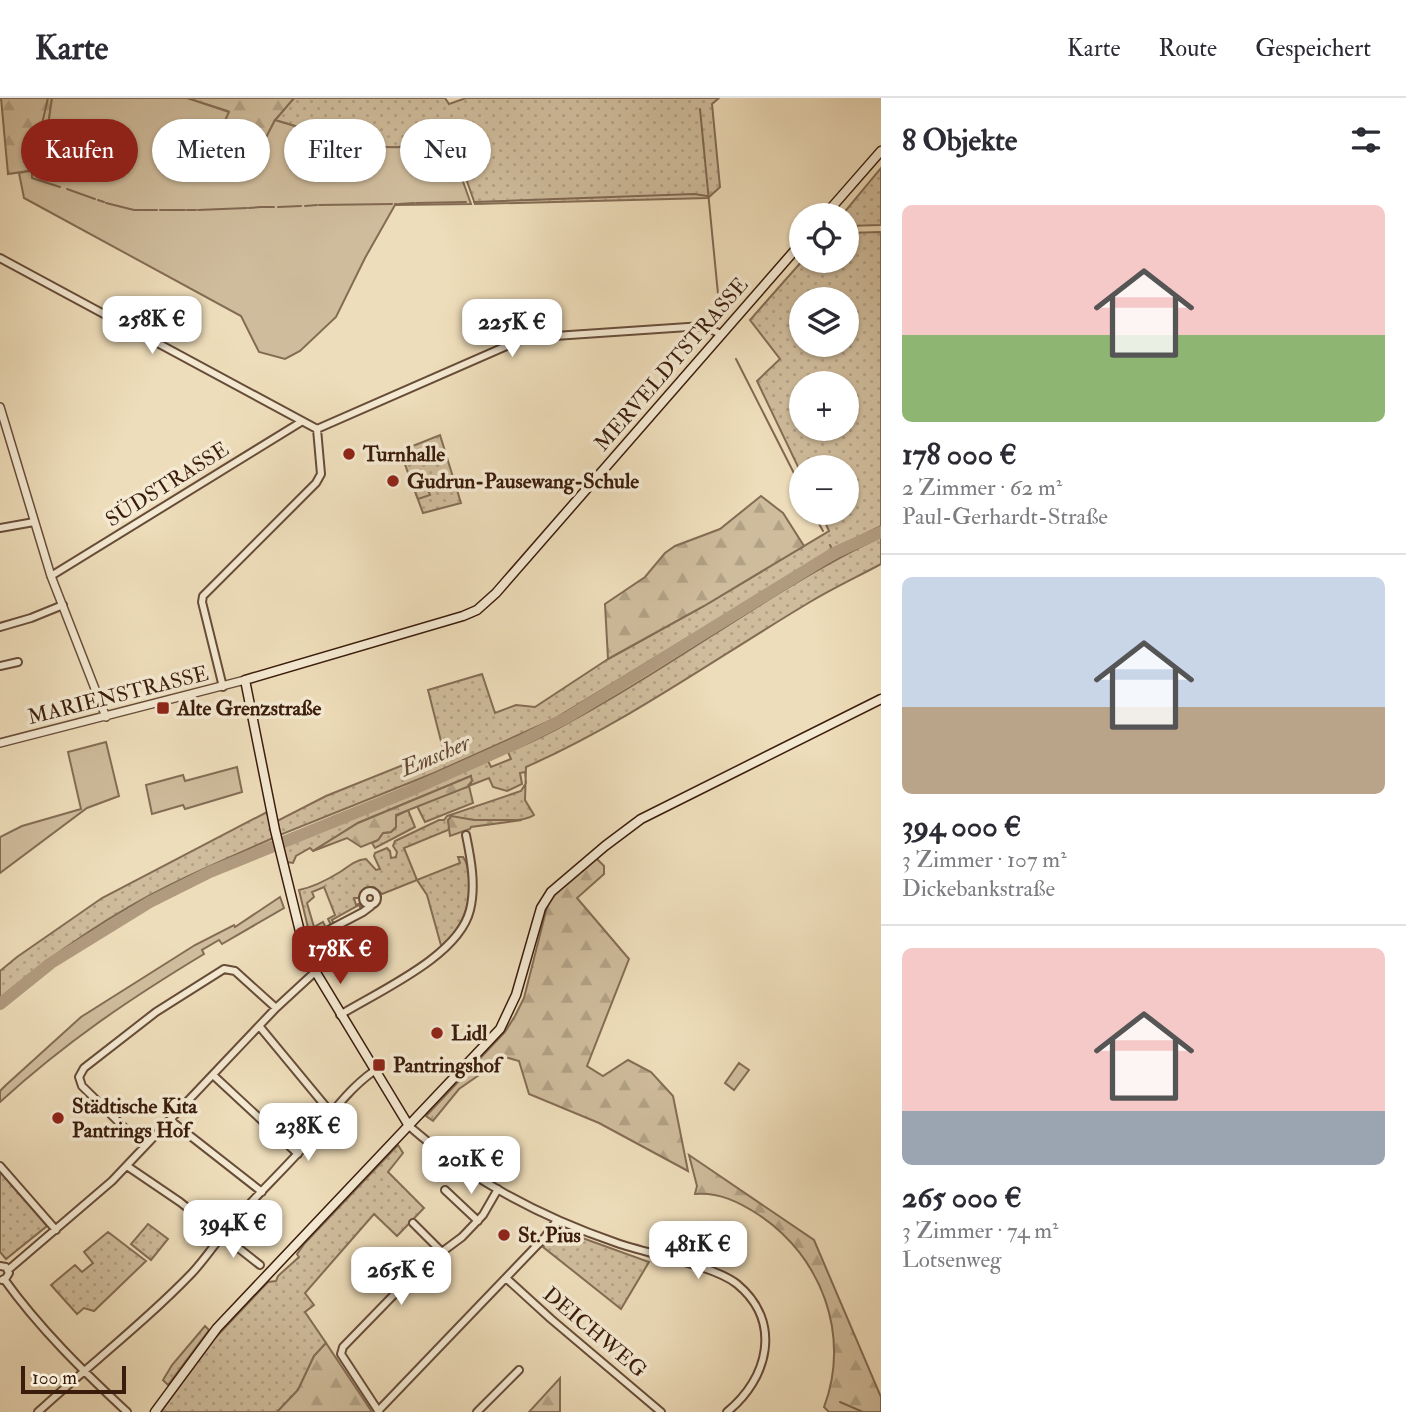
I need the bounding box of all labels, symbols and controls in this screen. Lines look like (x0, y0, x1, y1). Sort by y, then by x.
text: Karte (35, 28, 108, 69)
text: Karte (1067, 33, 1120, 64)
text: Route (1158, 33, 1217, 64)
text: Gespeichert (1255, 33, 1371, 64)
chip: Kaufen (21, 119, 138, 182)
chip: Mieten (152, 119, 270, 182)
chip: Filter (284, 119, 386, 182)
chip: Neu (400, 119, 491, 182)
icon: filters (1347, 121, 1385, 159)
text: 8 Objekte (902, 122, 1017, 159)
map controls (789, 203, 859, 525)
button: locate (789, 203, 859, 273)
icon: home (1081, 250, 1207, 376)
street label: MERVELDTSTRASSE (589, 272, 754, 457)
button: layers (789, 287, 859, 357)
pin: 258K € (95, 296, 209, 356)
pin: 225K € (455, 300, 569, 359)
text: 258K € (119, 304, 185, 333)
text: 225K € (478, 307, 546, 336)
button: + (789, 371, 859, 441)
street label: SÜDSTRASSE (101, 436, 234, 533)
text: 178 000 € (902, 436, 1017, 473)
place label: Turnhalle (362, 441, 445, 468)
marker: Turnhalle (341, 446, 357, 462)
button: − (789, 455, 859, 525)
place label: Gudrun-Pausewang-Schule (407, 468, 639, 495)
marker: Gudrun-Pausewang-Schule (385, 473, 401, 489)
text: 2 Zimmer · 62 m² (902, 473, 1062, 502)
text: Paul-Gerhardt-Straße (902, 502, 1108, 531)
icon: home (1081, 622, 1207, 748)
street label: MARIENSTRASSE (25, 660, 211, 731)
place label: Alte Grenzstraße (176, 695, 322, 722)
marker: Alte Grenzstraße (155, 700, 171, 716)
water label: Emscher (394, 727, 476, 784)
text: 394 000 € (902, 808, 1021, 845)
text: 3 Zimmer · 107 m² (902, 845, 1067, 874)
text: Dickebankstraße (902, 874, 1055, 903)
pin: 178K € (283, 926, 397, 986)
text: 178K € (308, 934, 372, 963)
icon: home (1081, 993, 1207, 1119)
place label: Lidl (451, 1020, 488, 1047)
marker: Lidl (429, 1025, 445, 1041)
place label: Pantringshof (393, 1052, 504, 1079)
marker: Pantringshof (371, 1057, 387, 1073)
place label: Städtische Kita Pantrings Hof (72, 1093, 199, 1144)
pin: 238K € (251, 1104, 365, 1163)
marker: Städtische Kita Pantrings Hof (50, 1110, 66, 1126)
text: 238K € (275, 1111, 341, 1140)
pin: 201K € (414, 1136, 528, 1196)
text: 201K € (438, 1144, 504, 1173)
text: 265 000 € (902, 1179, 1022, 1216)
pin: 394K € (176, 1200, 290, 1260)
text: 394K € (199, 1208, 267, 1237)
text: 3 Zimmer · 74 m² (902, 1216, 1059, 1245)
place label: St. Pius (518, 1222, 581, 1249)
pin: 481K € (641, 1222, 755, 1281)
marker: St. Pius (496, 1227, 512, 1243)
text: 481K € (665, 1229, 731, 1258)
text: Lotsenweg (902, 1245, 1001, 1274)
pin: 265K € (344, 1248, 458, 1307)
text: 265K € (367, 1255, 435, 1284)
street label: DEICHWEG (537, 1281, 652, 1384)
scale bar (21, 1363, 126, 1395)
text: 100 m (32, 1366, 77, 1390)

